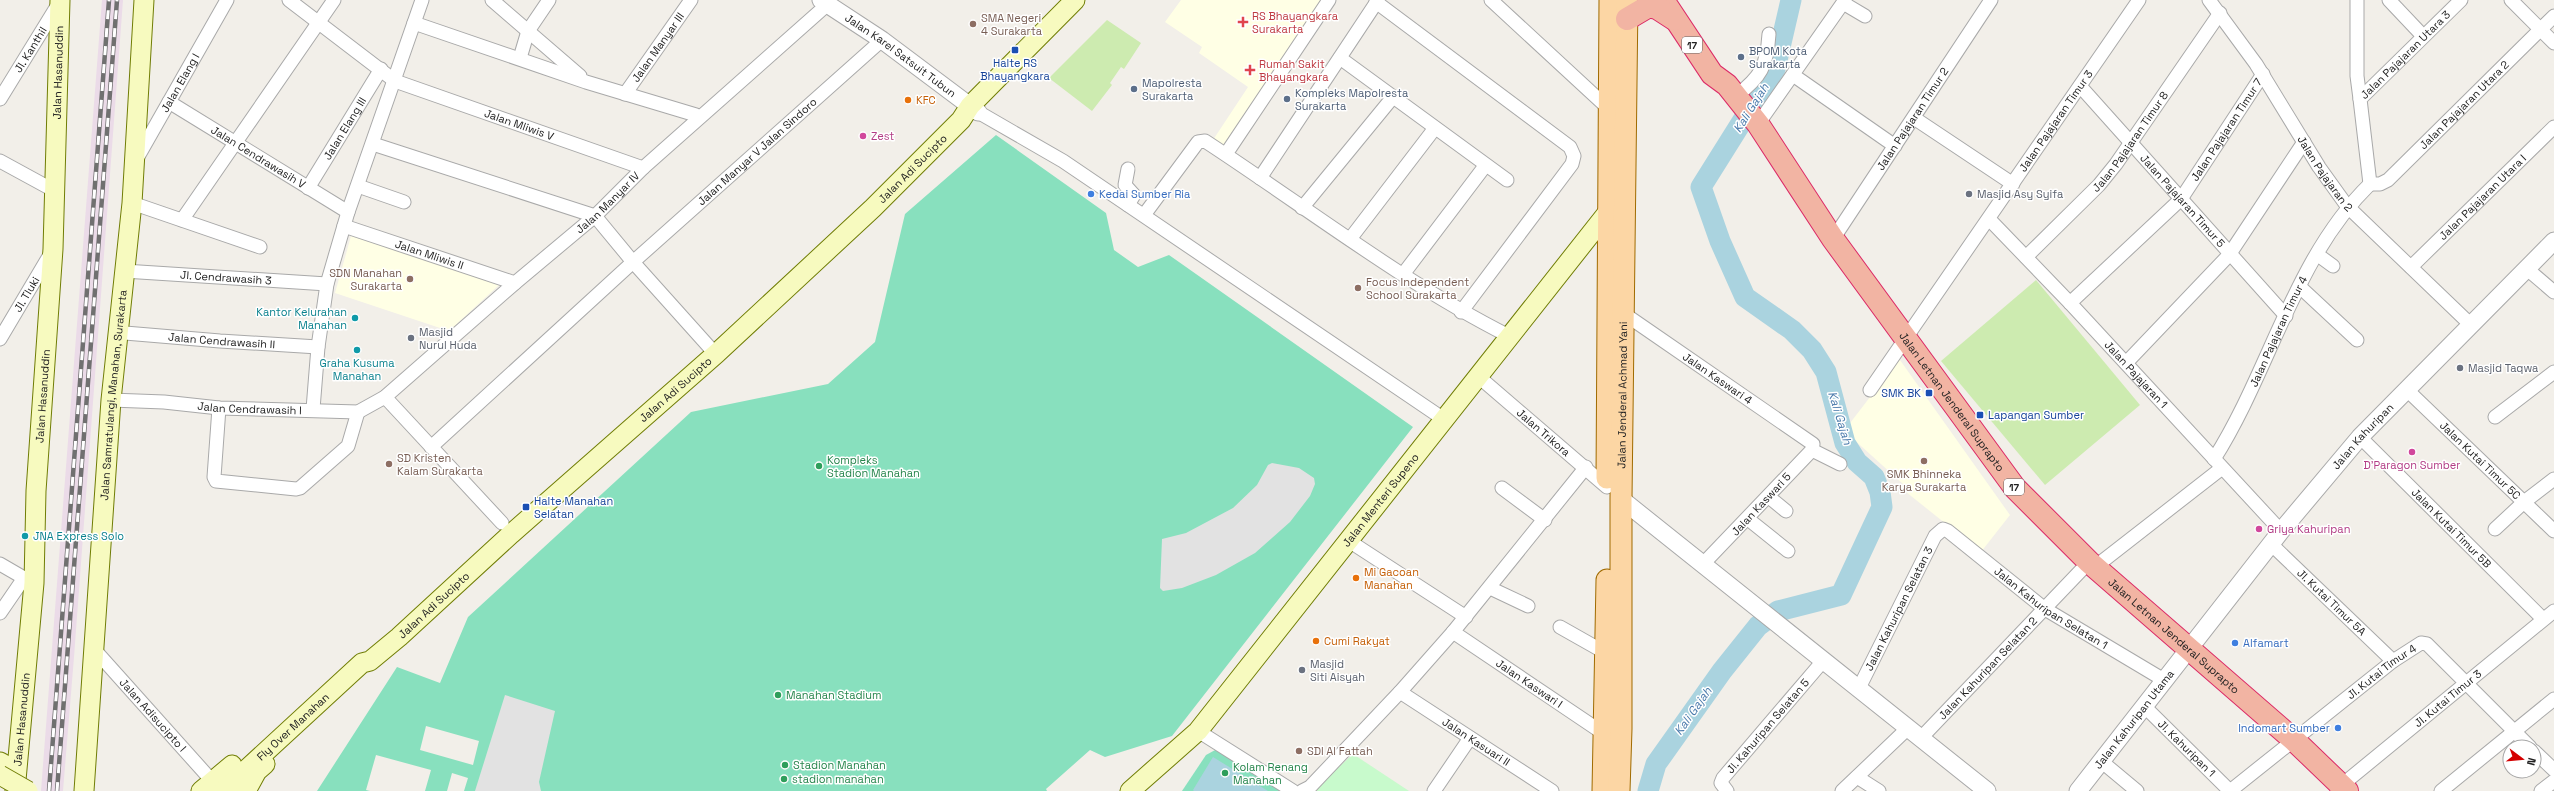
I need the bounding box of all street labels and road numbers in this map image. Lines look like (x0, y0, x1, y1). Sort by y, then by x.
street label: Jalan Pajajaran Utara 3 (2357, 7, 2453, 102)
street label: Jalan Manyar III (629, 10, 687, 85)
street label: Jalan Karel Satsuit Tubun (842, 11, 959, 100)
street label: Jl. Kanthil (11, 24, 50, 75)
street label: Jalan Hasanuddin (50, 25, 66, 120)
road number: 17 (1682, 37, 1702, 53)
street label: Jalan Elang I (158, 51, 202, 115)
street label: Jalan Pajajaran Utara 2 (2416, 57, 2512, 152)
street label: Jalan Pajajaran Timur 2 (1873, 64, 1952, 173)
street label: Jalan Pajajaran Timur 3 (2016, 67, 2096, 174)
street label: Jalan Pajajaran Timur 7 (2188, 76, 2265, 184)
street label: Jalan Pajajaran Timur 8 (2089, 88, 2171, 195)
street label: Jalan Elang III (320, 94, 369, 162)
street label: Jalan Manyar V Jalan Sindoro (694, 94, 820, 208)
street label: Jalan Mliwis V (482, 106, 556, 143)
street label: Jalan Cendrawasih V (209, 123, 309, 191)
street label: Jalan Adi Sucipto (875, 131, 950, 206)
street label: Jalan Pajajaran 2 (2295, 133, 2356, 215)
street label: Jalan Pajajaran Timur 5 (2137, 151, 2228, 251)
street label: Jalan Pajajaran Utara I (2436, 151, 2529, 243)
street label: Jalan Manyar IV (573, 168, 643, 236)
street label: Jalan Mliwis II (393, 236, 466, 272)
street label: Jl. Cendrawasih 3 (180, 268, 272, 287)
street label: Jalan Pajajaran Timur 4 (2246, 273, 2310, 389)
street label: Jl. Tluki (11, 274, 43, 315)
street label: Jalan Samratulangi, Manahan, Surakarta (97, 288, 130, 501)
street label: Jalan Jenderal Achmad Yani (1614, 321, 1630, 469)
street label: Jalan Letnan Jenderal Suprapto (1896, 329, 2008, 474)
street label: Jalan Cendrawasih II (168, 330, 276, 351)
street label: Jalan Pajajaran 1 (2102, 338, 2171, 411)
street label: Jalan Hasanuddin (32, 349, 53, 443)
street label: Jalan Kaswari 4 (1680, 349, 1755, 407)
street label: Jalan Adi Sucipto (636, 354, 715, 425)
street label: Jalan Cendrawasih I (197, 399, 302, 417)
street label: Jalan Kahuripan (2329, 400, 2396, 472)
street label: Jalan Trikora (1514, 406, 1574, 460)
street label: Jalan Kutai Timur 5C (2437, 418, 2524, 502)
street label: Jalan Menteri Supeno (1339, 450, 1422, 550)
street label: Jalan Kaswari 5 (1728, 469, 1794, 538)
road number: 17 (2004, 479, 2024, 495)
street label: Jalan Kutai Timur 5B (2409, 485, 2494, 571)
street label: Jalan Kahuripan Selatan 3 (1862, 544, 1936, 673)
street label: Jalan Kahuripan Selatan 1 (1991, 564, 2110, 652)
street label: Jl. Kutai Timur 5A (2294, 566, 2369, 638)
street label: Jalan Adi Sucipto (395, 569, 472, 641)
street label: Jalan Letnan Jenderal Suprapto (2105, 575, 2243, 697)
street label: Jalan Kahuripan Selatan 2 (1935, 613, 2040, 723)
street label: Jl. Kutai Timur 4 (2344, 641, 2419, 702)
street label: Jalan Kaswari I (1493, 656, 1565, 711)
street label: Jalan Kahuripan Utama (2091, 666, 2177, 772)
street label: Jl. Kutai Timur 3 (2411, 666, 2484, 730)
street label: Jalan Hasanuddin (10, 672, 33, 767)
street label: Jalan Adisucipto I (117, 675, 190, 755)
street label: Jl. Kahuripan Selatan 5 (1723, 675, 1812, 776)
street label: Fly Over Manahan (254, 690, 332, 763)
street label: Jalan Kasuari II (1440, 714, 1513, 769)
street label: Jl. Kahuripan 1 (2155, 717, 2218, 780)

